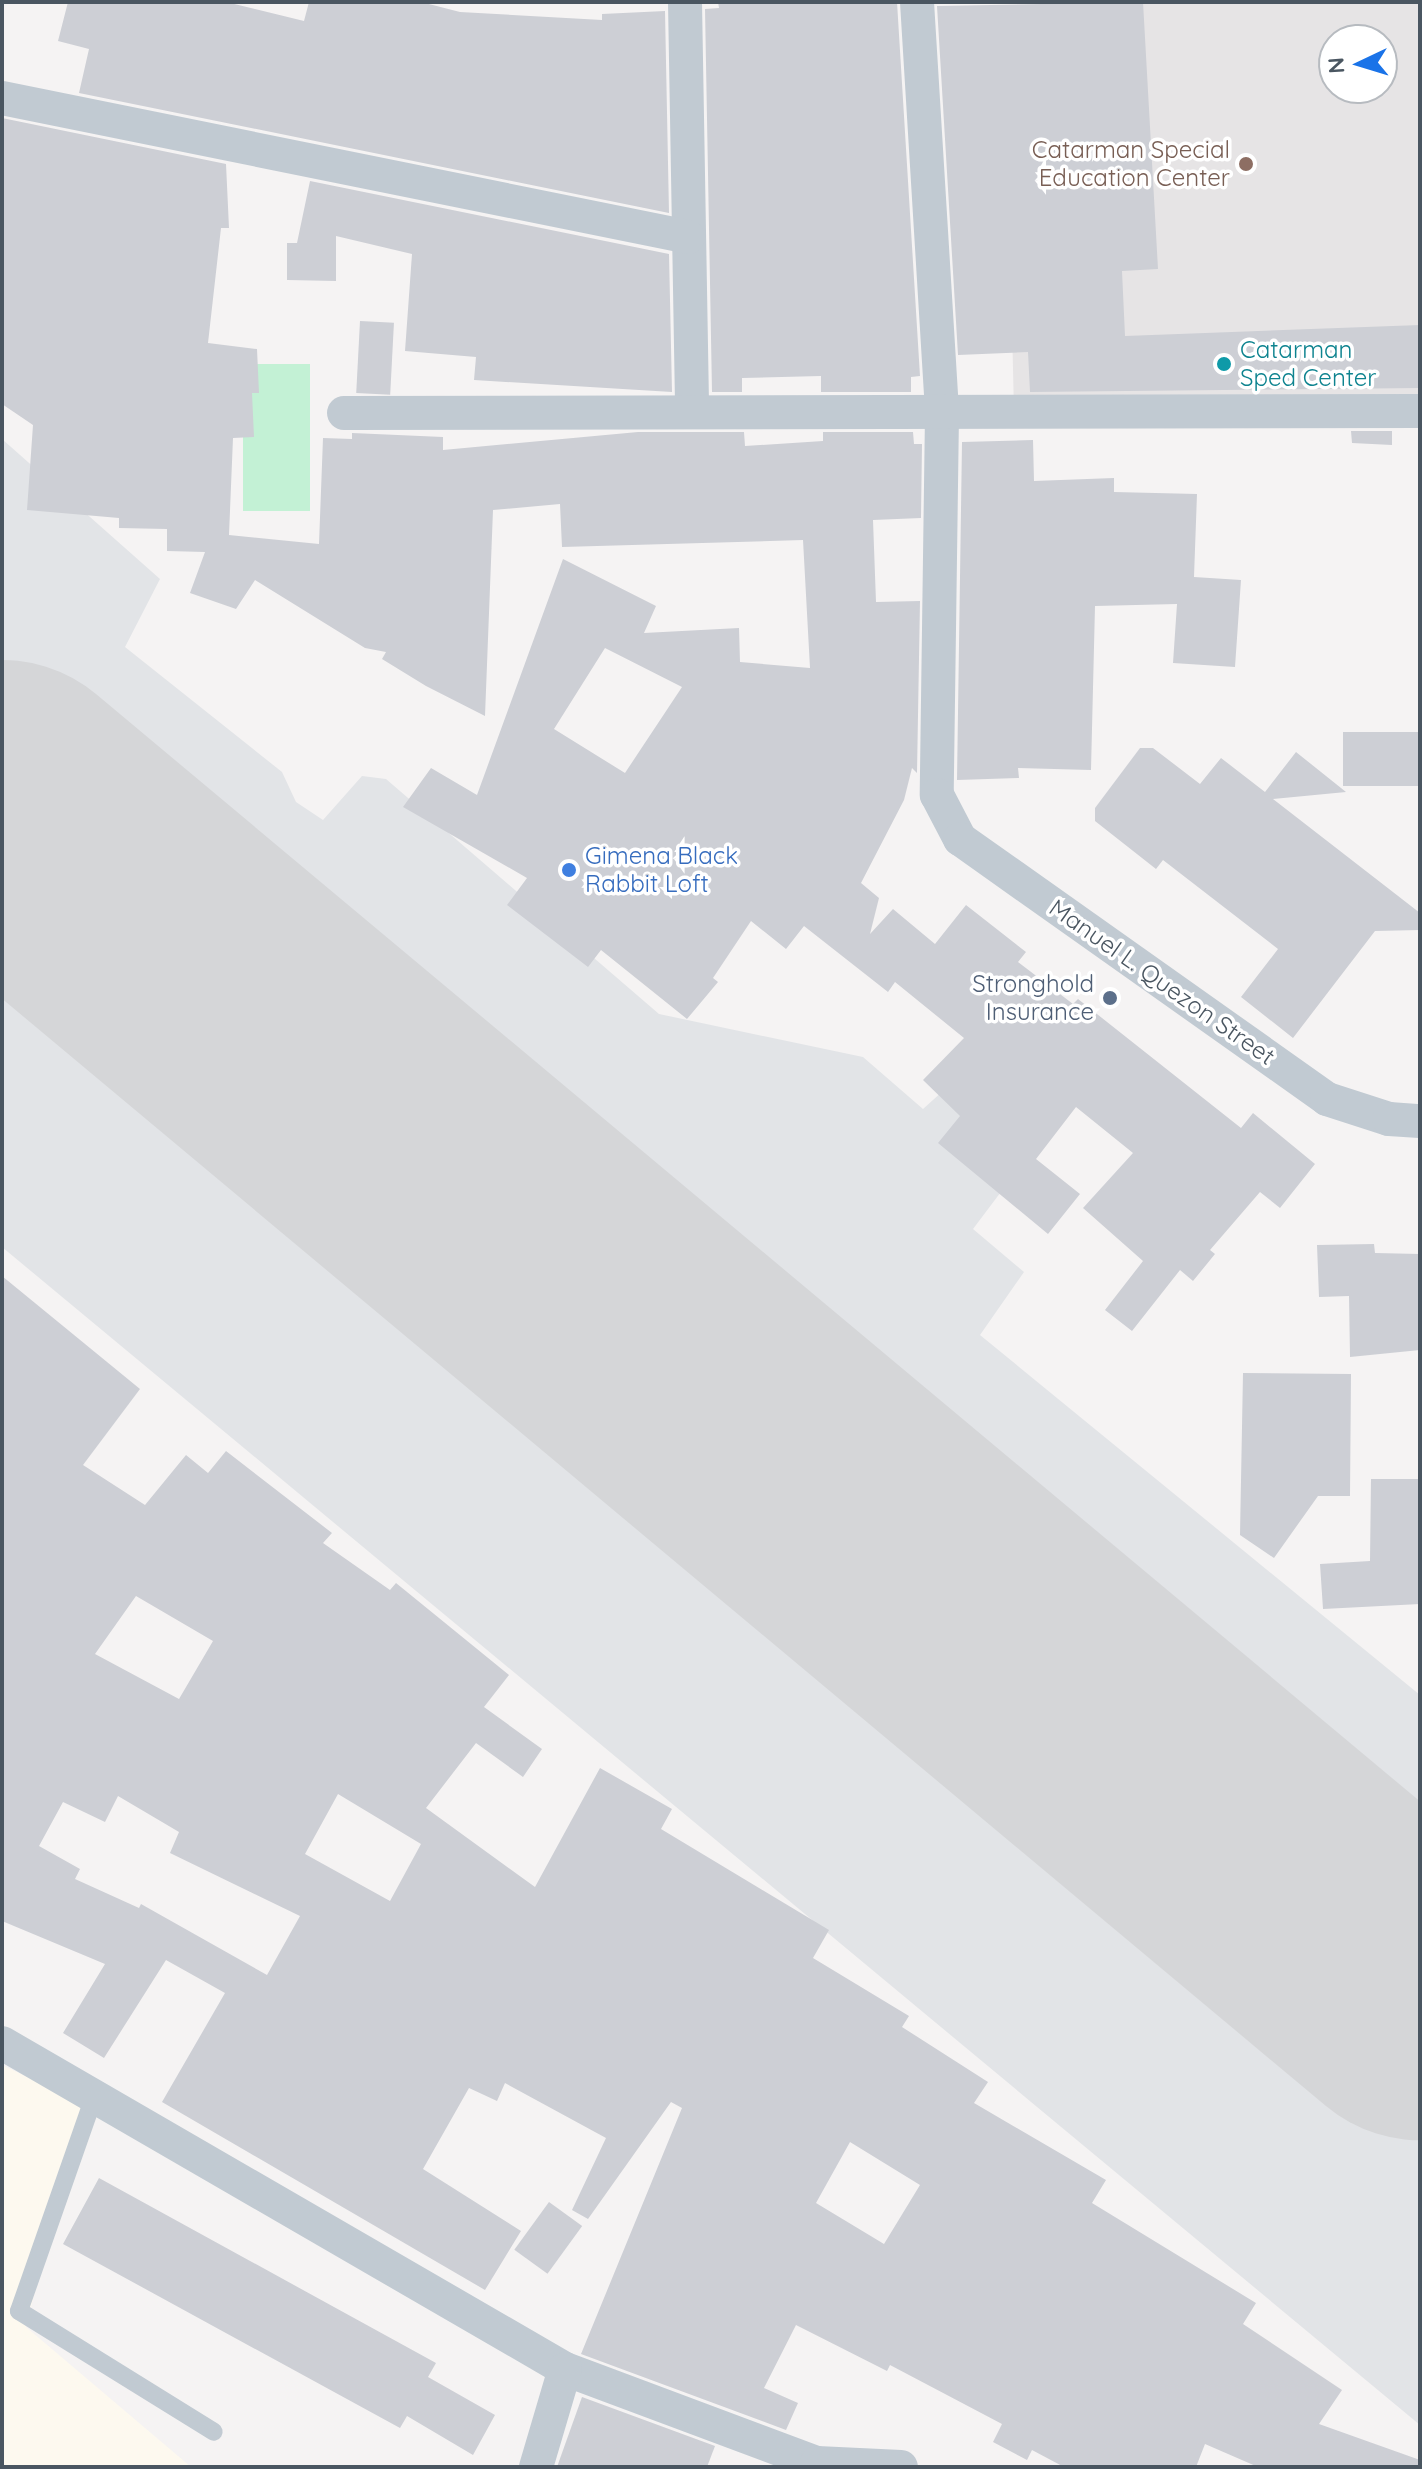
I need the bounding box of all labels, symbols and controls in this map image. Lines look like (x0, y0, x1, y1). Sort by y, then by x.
north arrow (1318, 24, 1398, 104)
text: N (1322, 56, 1351, 75)
place label: Catarman Special Education Center (1032, 136, 1230, 192)
marker: Catarman Special Education Center (1237, 155, 1255, 173)
place label: Catarman Sped Center (1240, 336, 1377, 392)
marker: Catarman Sped Center (1215, 355, 1233, 373)
place label: Gimena Black Rabbit Loft (585, 842, 738, 898)
marker: Gimena Black Rabbit Loft (560, 861, 578, 879)
street label: Manuel L. Quezon Street (1044, 893, 1280, 1071)
place label: Stronghold Insurance (972, 970, 1094, 1026)
marker: Stronghold Insurance (1101, 989, 1119, 1007)

